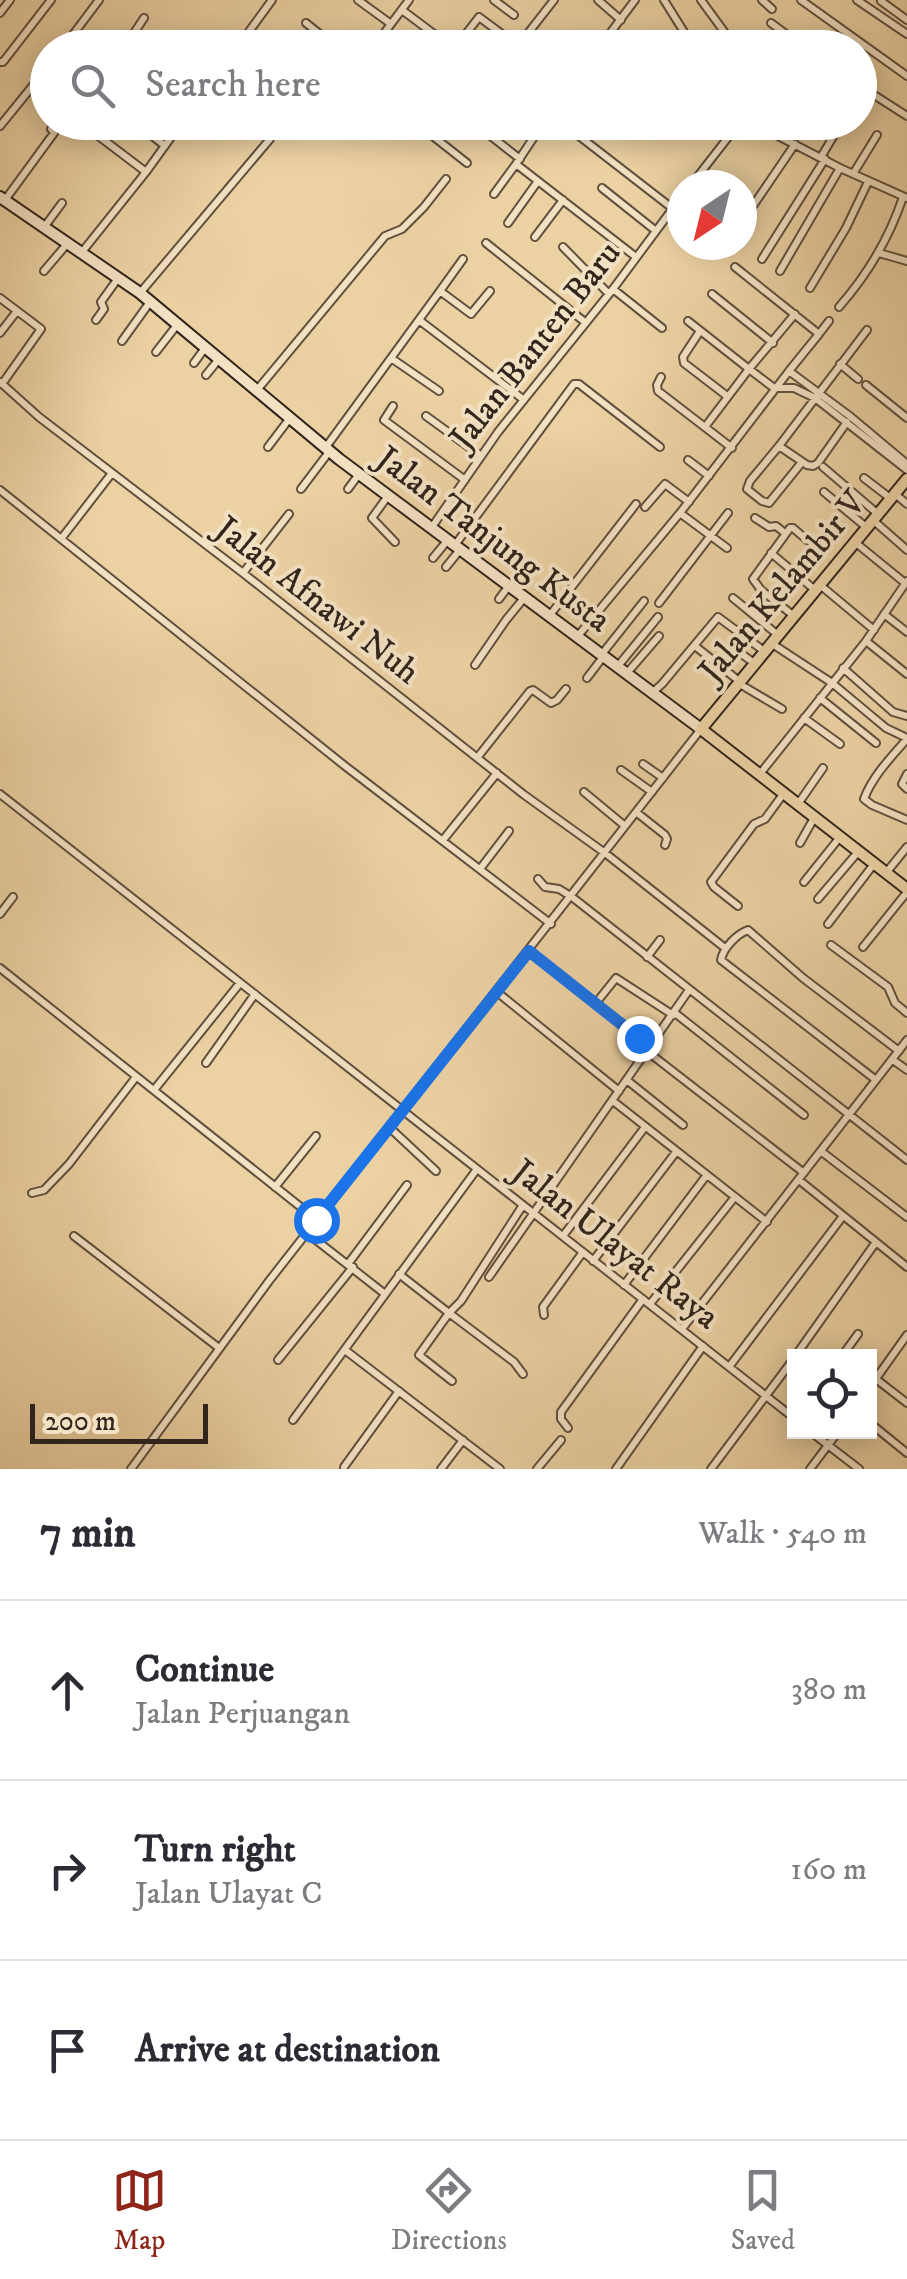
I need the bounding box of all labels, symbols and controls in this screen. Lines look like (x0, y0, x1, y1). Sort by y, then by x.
search box (30, 30, 877, 140)
icon: search (65, 58, 120, 113)
text: Search here (145, 61, 321, 109)
north arrow (667, 170, 757, 260)
street label: Jalan Banten Baru (439, 233, 631, 462)
street label: Jalan Tanjung Kusta (364, 435, 619, 643)
street label: Jalan Kelambir V (688, 481, 877, 694)
street label: Jalan Afnawi Nuh (203, 506, 428, 695)
route end (617, 1016, 663, 1062)
street label: Jalan Ulayat Raya (500, 1148, 728, 1340)
route start (294, 1198, 340, 1244)
map controls (787, 1349, 877, 1439)
button: locate (787, 1349, 877, 1439)
scale bar (30, 1399, 208, 1444)
text: 200 m (45, 1404, 116, 1439)
text: 7 min (40, 1508, 135, 1560)
text: Walk · 540 m (698, 1514, 867, 1554)
text: Continue (135, 1646, 274, 1694)
icon: ahead (40, 1663, 95, 1718)
text: 380 m (791, 1670, 867, 1710)
text: Jalan Perjuangan (135, 1694, 350, 1734)
text: Turn right (135, 1826, 296, 1874)
icon: right (40, 1843, 95, 1898)
text: 160 m (791, 1850, 867, 1890)
text: Jalan Ulayat C (135, 1874, 322, 1914)
icon: arrive (40, 2023, 95, 2078)
text: Arrive at destination (135, 2026, 440, 2074)
tab: Map (112, 2163, 167, 2258)
tab: Directions (391, 2163, 507, 2258)
tab: Saved (731, 2163, 795, 2258)

